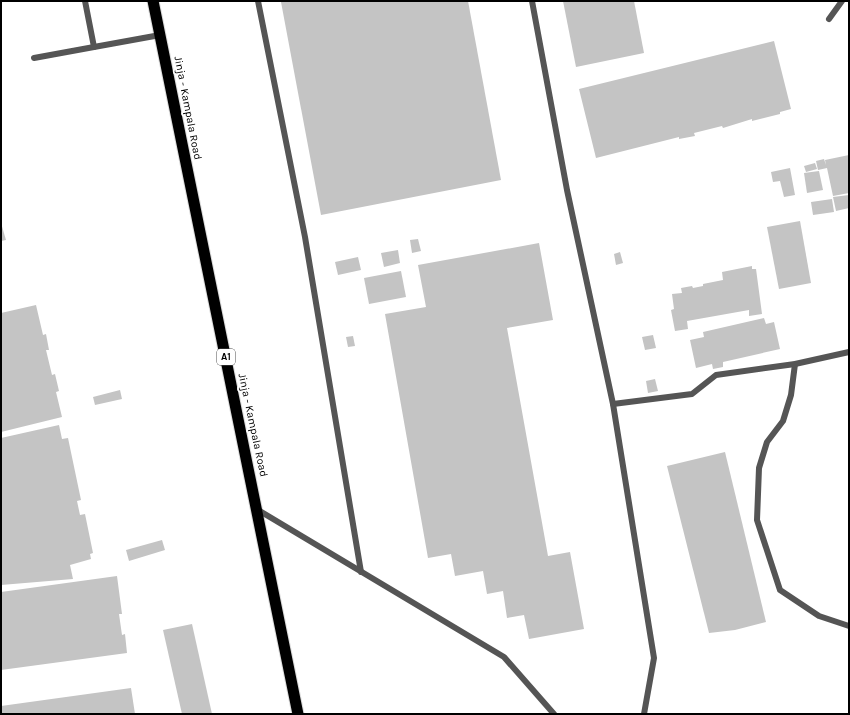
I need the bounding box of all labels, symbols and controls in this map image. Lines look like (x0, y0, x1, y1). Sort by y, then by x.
street label: Jinja - Kampala Road (172, 55, 204, 161)
road number: A1 (217, 349, 235, 365)
street label: Jinja - Kampala Road (236, 372, 270, 478)

